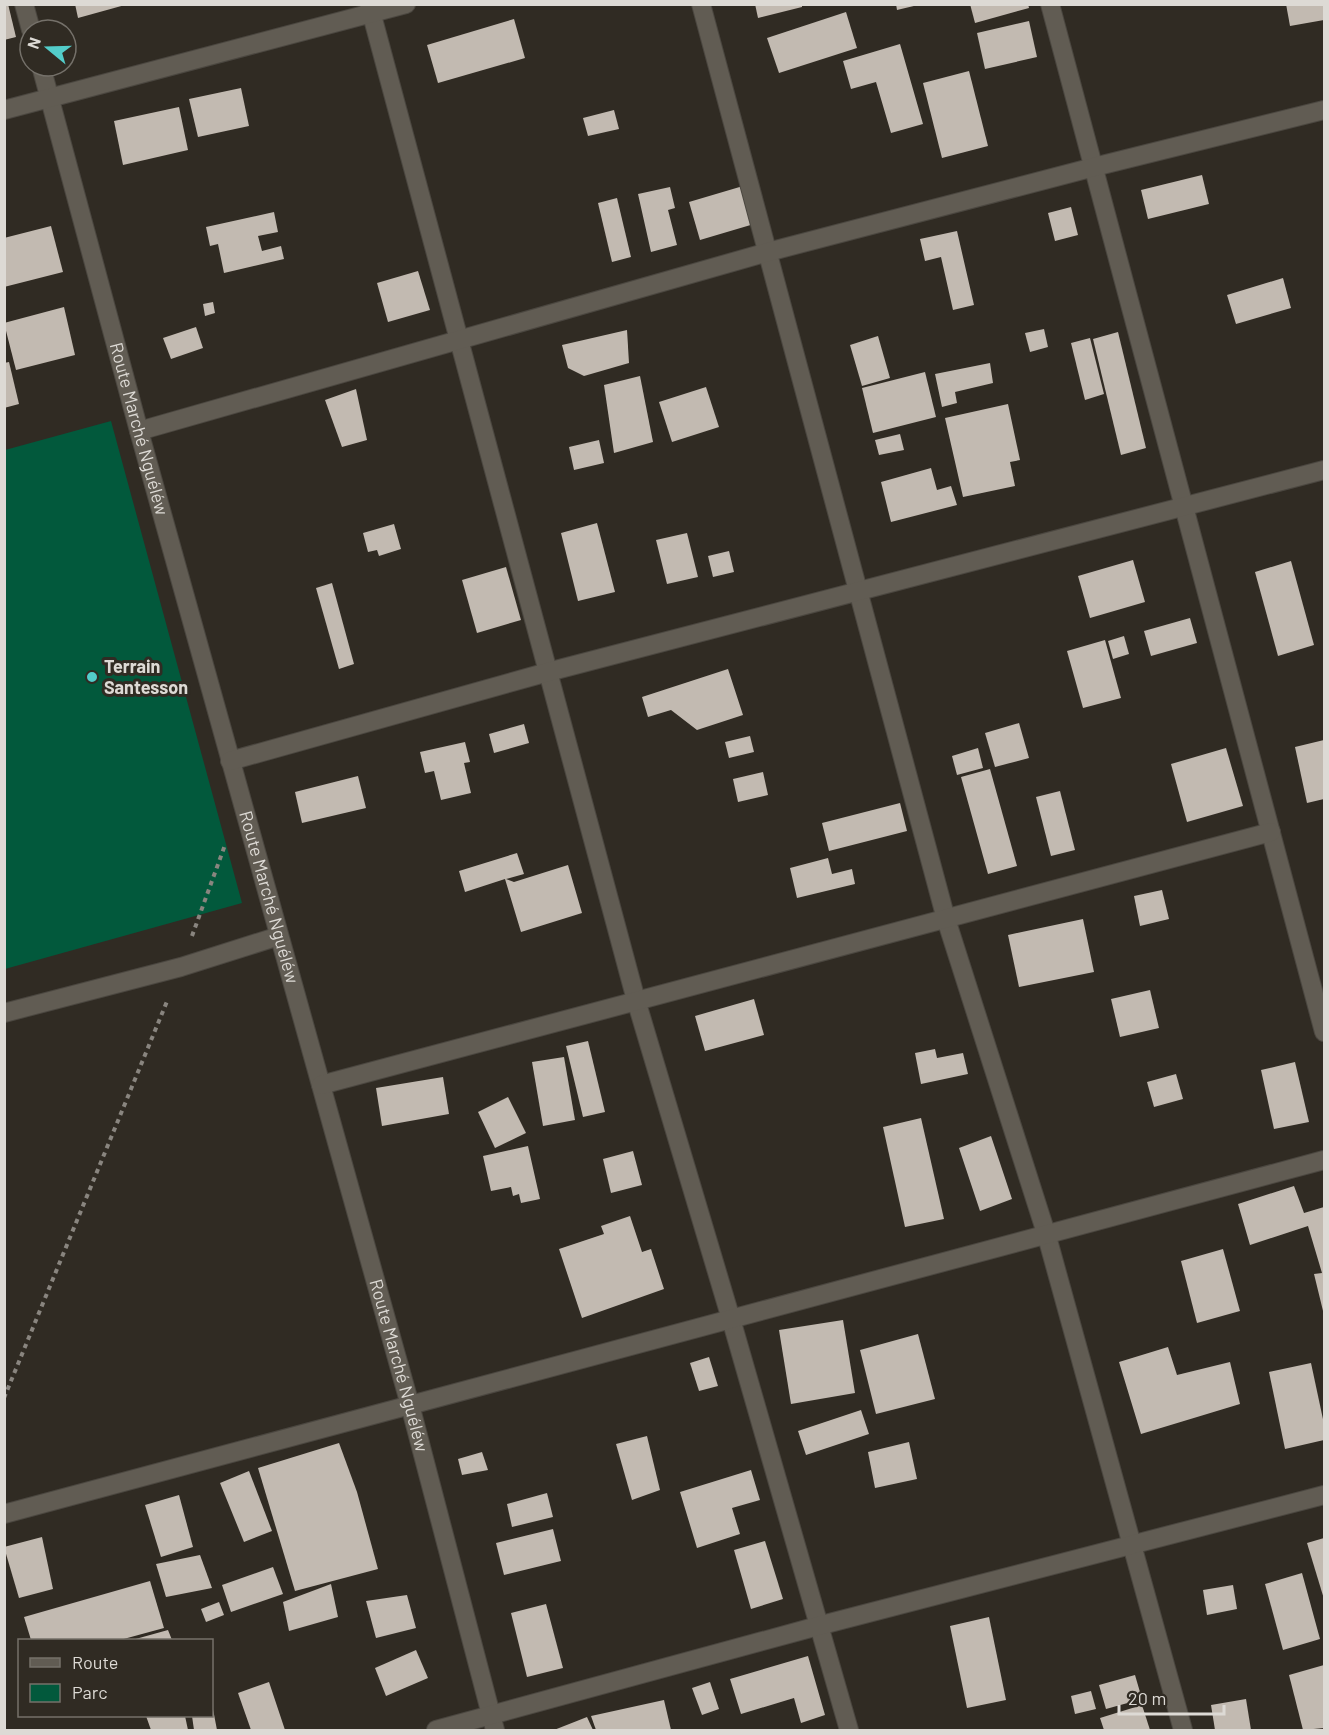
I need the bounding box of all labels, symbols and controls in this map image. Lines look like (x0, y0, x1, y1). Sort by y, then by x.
north arrow (18, 18, 78, 78)
text: N (23, 35, 44, 51)
street label: Route Marché Nguéléw (106, 340, 174, 518)
place label: Terrain Santesson (104, 655, 188, 698)
marker: Terrain Santesson (85, 670, 99, 684)
street label: Route Marché Nguéléw (235, 808, 304, 986)
street label: Route Marché Nguéléw (366, 1276, 434, 1454)
legend (18, 1639, 213, 1717)
text: Route (72, 1651, 118, 1673)
scale bar (1119, 1678, 1224, 1716)
text: Parc (72, 1681, 108, 1703)
text: 20 m (1128, 1687, 1166, 1709)

